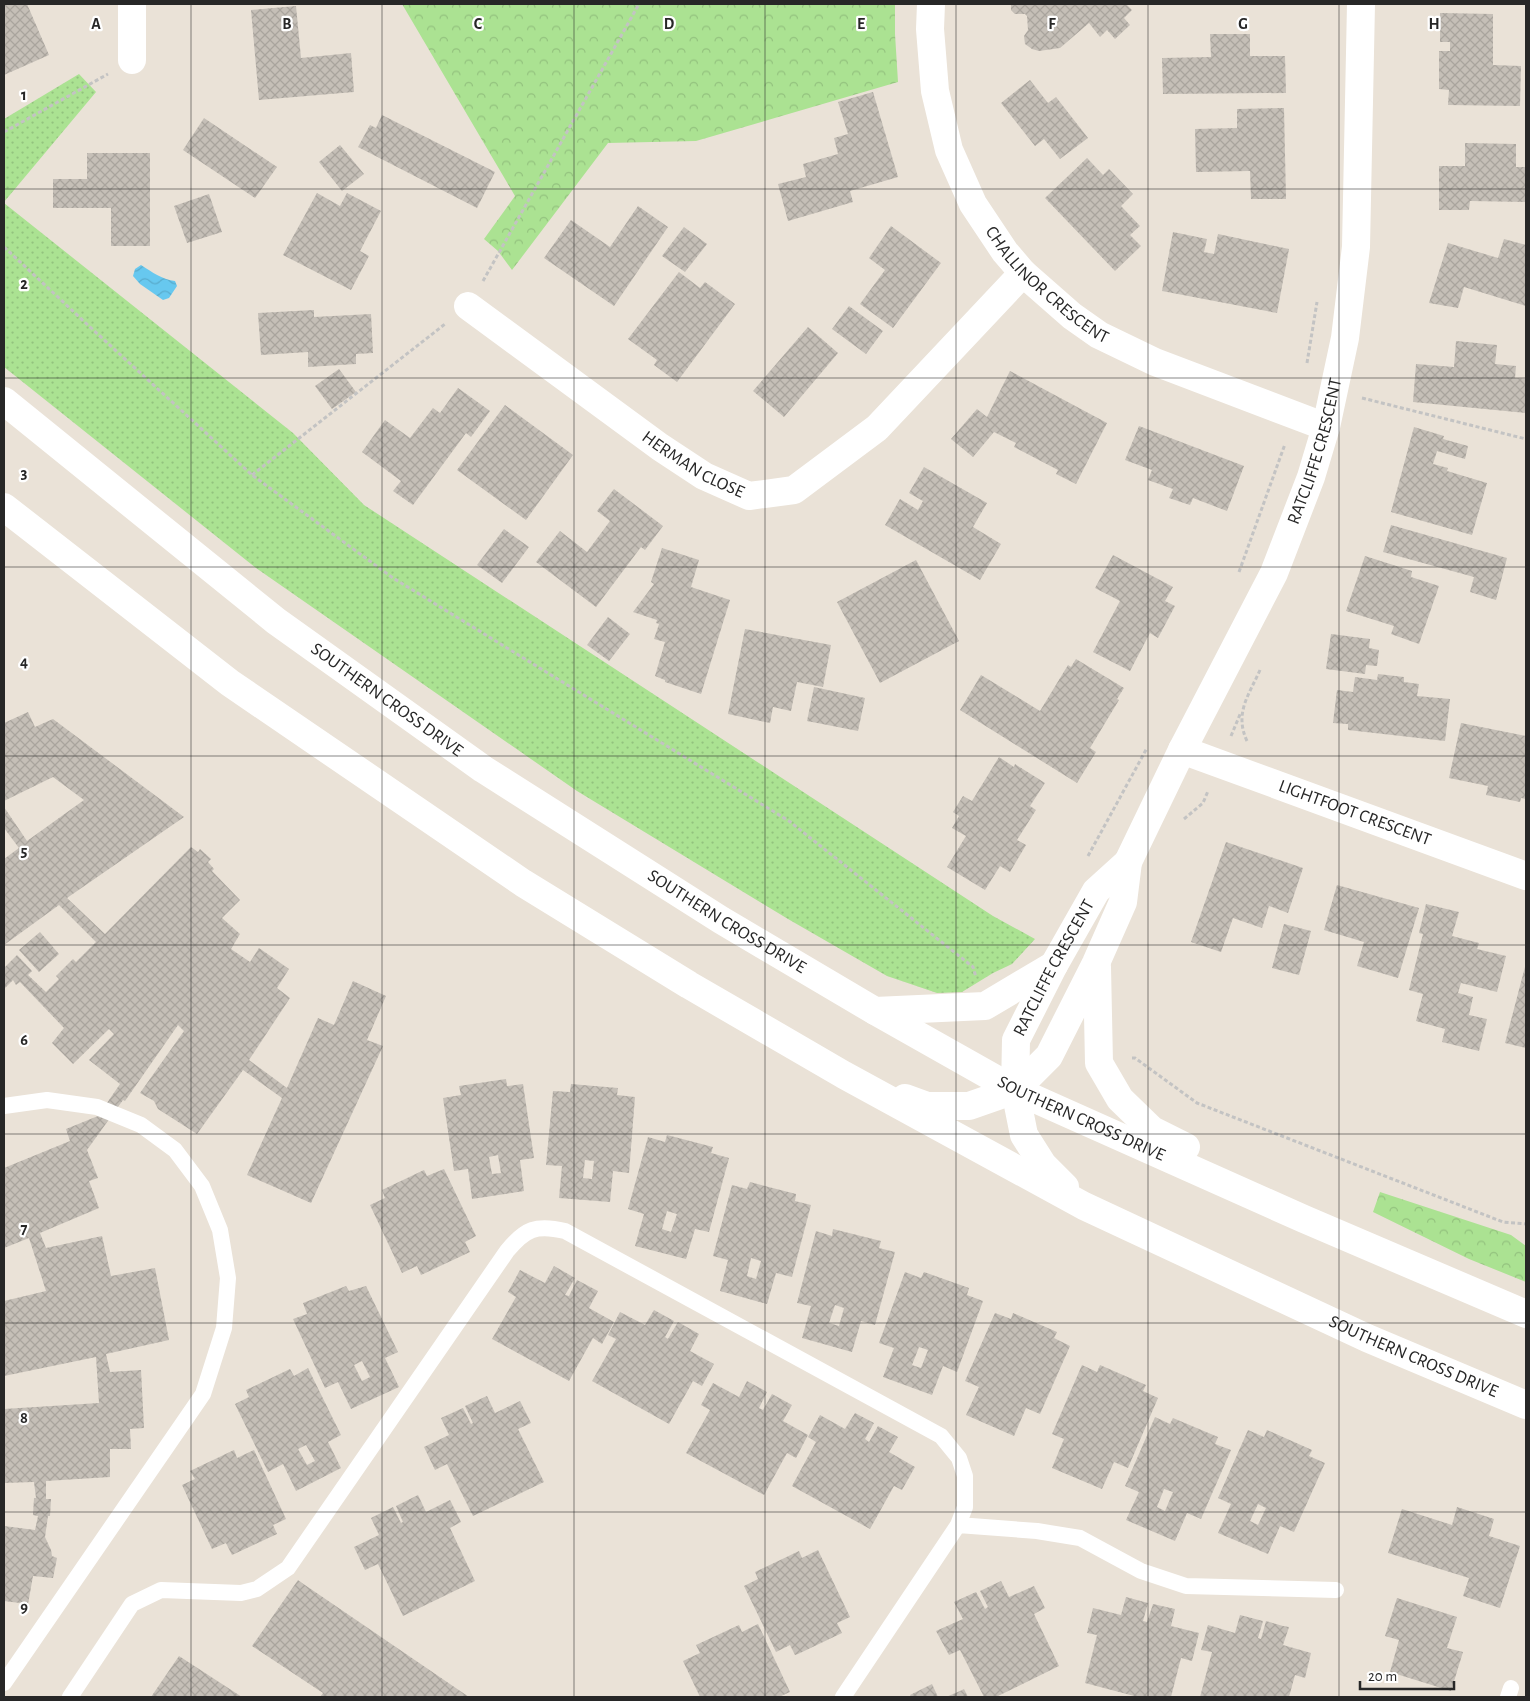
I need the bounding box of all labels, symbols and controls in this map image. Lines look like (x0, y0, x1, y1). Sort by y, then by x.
text: A (91, 16, 101, 32)
text: B (282, 16, 292, 32)
text: C (474, 16, 483, 32)
text: D (664, 16, 675, 32)
text: E (857, 16, 865, 32)
text: F (1048, 16, 1056, 32)
text: G (1238, 16, 1248, 32)
text: H (1428, 16, 1440, 32)
text: 1 (21, 87, 27, 103)
street label: CHALLINOR CRESCENT (982, 223, 1112, 347)
text: 2 (20, 276, 28, 292)
street label: RATCLIFFE CRESCENT (1285, 376, 1345, 527)
street label: HERMAN CLOSE (638, 428, 747, 502)
text: 3 (21, 465, 28, 481)
street label: SOUTHERN CROSS DRIVE (308, 640, 466, 761)
text: 4 (20, 654, 28, 670)
street label: LIGHTFOOT CRESCENT (1276, 777, 1434, 849)
text: 5 (21, 843, 28, 859)
street label: SOUTHERN CROSS DRIVE (644, 867, 809, 977)
street label: RATCLIFFE CRESCENT (1010, 897, 1098, 1039)
text: 6 (20, 1032, 28, 1048)
street label: SOUTHERN CROSS DRIVE (994, 1073, 1168, 1165)
text: 7 (21, 1221, 28, 1237)
street label: SOUTHERN CROSS DRIVE (1326, 1313, 1501, 1401)
text: 8 (20, 1410, 28, 1426)
text: 9 (20, 1599, 28, 1615)
scale bar (1360, 1658, 1454, 1690)
text: 20 m (1368, 1669, 1397, 1684)

